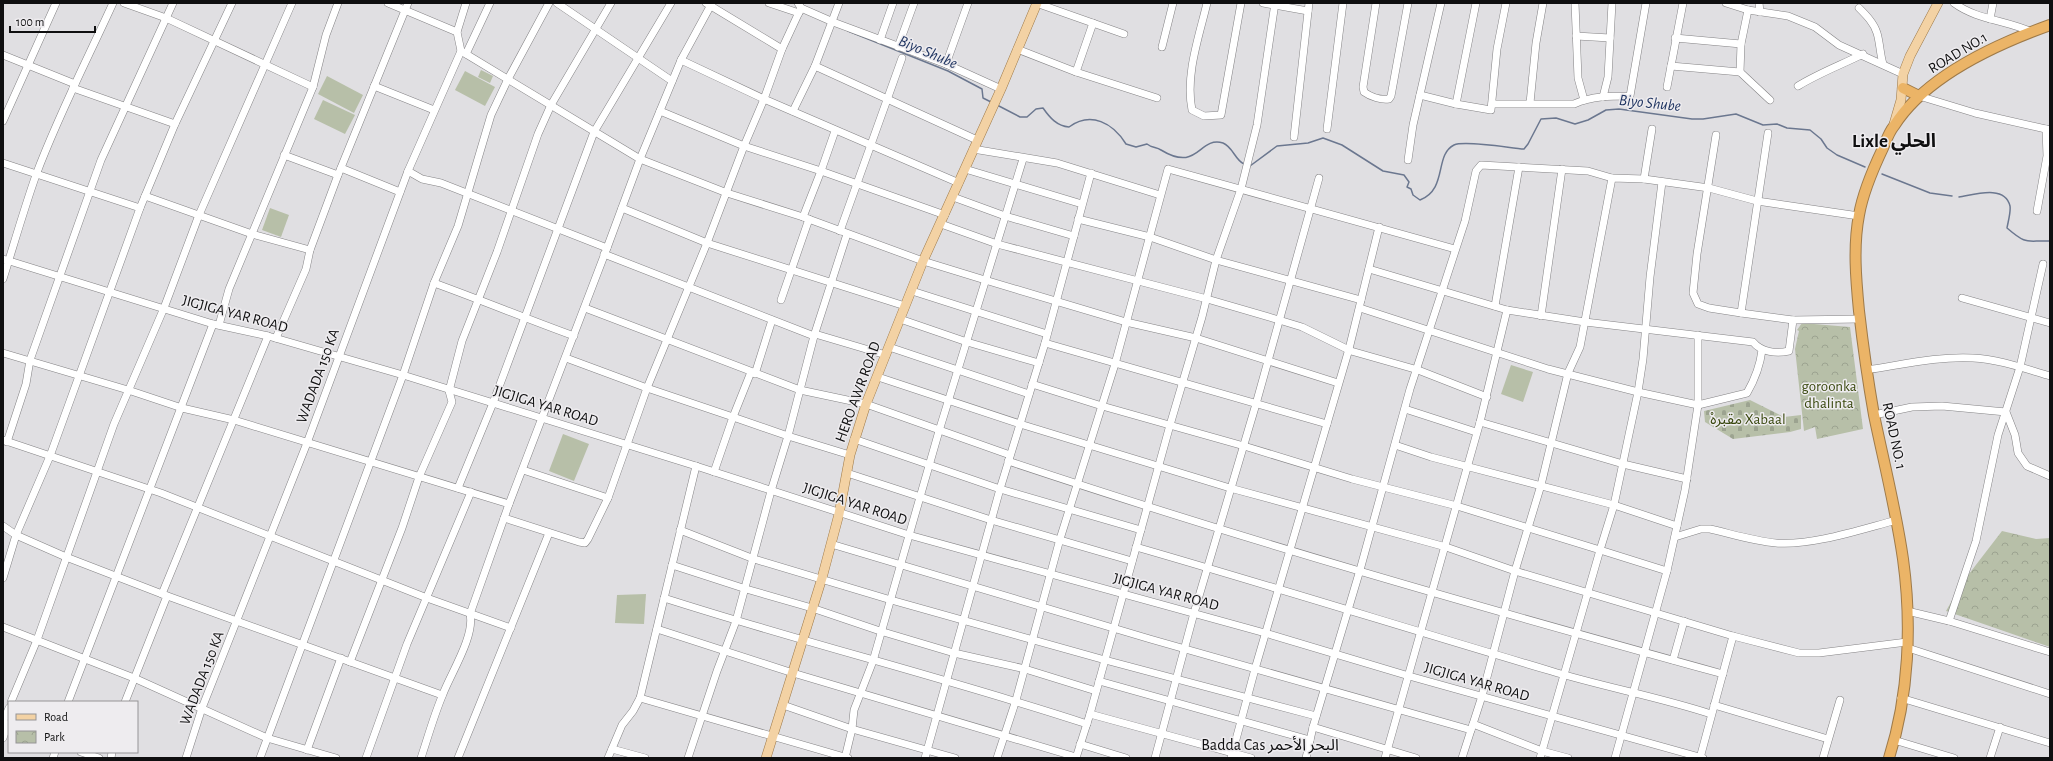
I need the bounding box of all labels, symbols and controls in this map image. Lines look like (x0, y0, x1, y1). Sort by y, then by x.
scale bar (10, 8, 95, 34)
text: 100 m (16, 16, 44, 28)
street label: ROAD NO.1 (1926, 30, 1990, 76)
water label: Biyo Shube (896, 32, 960, 72)
water label: Biyo Shube (1618, 92, 1682, 114)
district label: Lixle الحلي (1852, 132, 1936, 155)
street label: JIGJIGA YAR ROAD (181, 293, 290, 335)
street label: WADADA 150 KA (294, 327, 342, 425)
street label: HERO AWR ROAD (833, 339, 883, 444)
park label: goroonka dhalinta (1801, 379, 1857, 411)
street label: JIGJIGA YAR ROAD (492, 383, 600, 429)
street label: ROAD NO. 1 (1880, 401, 1908, 471)
park label: ْمقبره Xabaal (1710, 412, 1786, 428)
street label: JIGJIGA YAR ROAD (801, 480, 909, 528)
street label: JIGJIGA YAR ROAD (1112, 571, 1221, 613)
street label: WADADA 150 KA (177, 629, 227, 727)
street label: JIGJIGA YAR ROAD (1423, 660, 1532, 704)
legend (8, 701, 138, 753)
text: Road (44, 711, 68, 723)
text: Park (44, 731, 65, 743)
district label: Badda Cas البحر الأحمر (1201, 736, 1339, 754)

